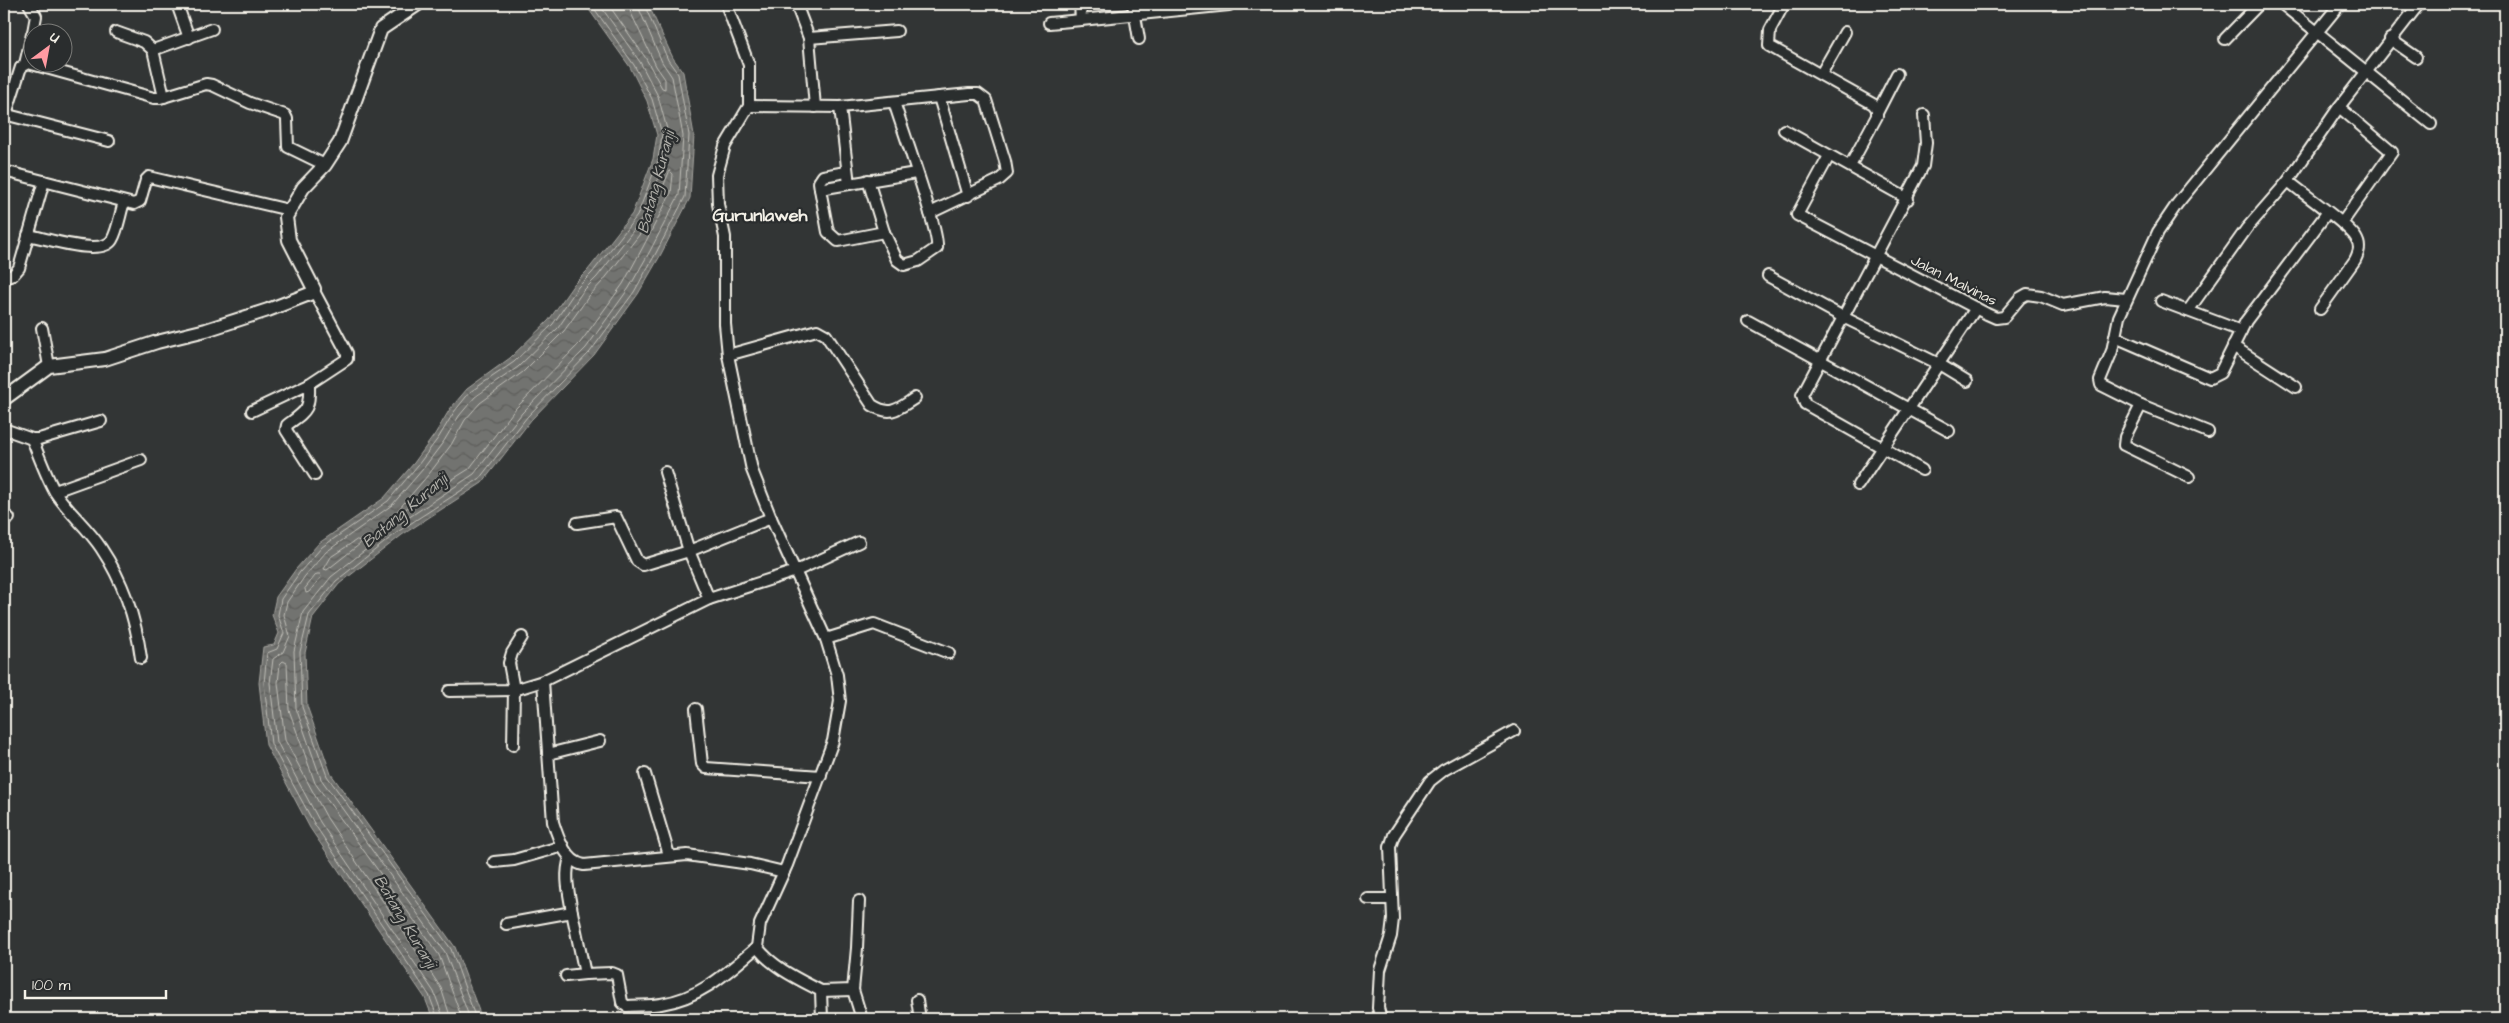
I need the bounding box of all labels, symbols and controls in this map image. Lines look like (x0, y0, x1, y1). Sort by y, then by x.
north arrow (22, 22, 72, 72)
text: U (46, 27, 63, 48)
water label: Batang Kuranji (632, 126, 682, 236)
district label: Gurunlaweh (713, 203, 809, 228)
street label: Jalan Malvinas (1907, 250, 2001, 311)
water label: Batang Kuranji (357, 467, 454, 554)
water label: Batang Kuranji (368, 871, 443, 975)
scale bar (25, 968, 166, 1000)
text: 100 m (32, 975, 71, 996)

